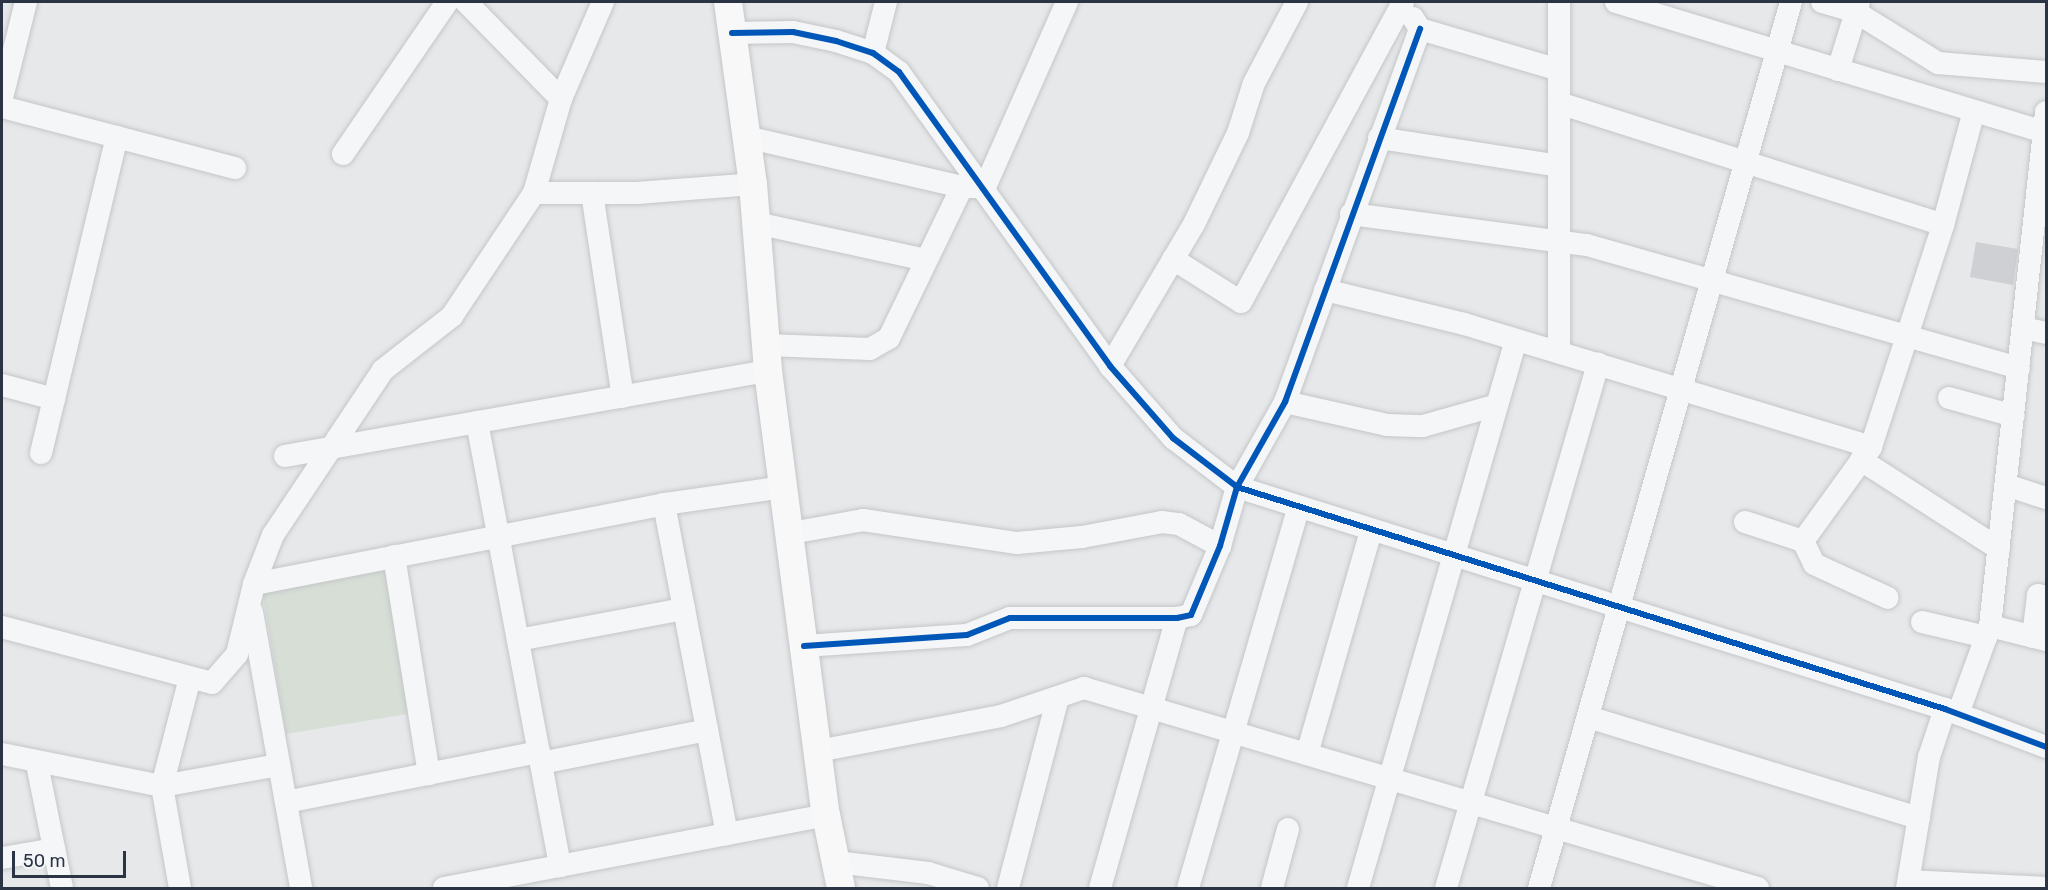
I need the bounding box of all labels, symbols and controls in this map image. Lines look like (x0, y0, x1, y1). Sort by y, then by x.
scale bar (15, 839, 129, 877)
text: 50 m (23, 850, 66, 872)

